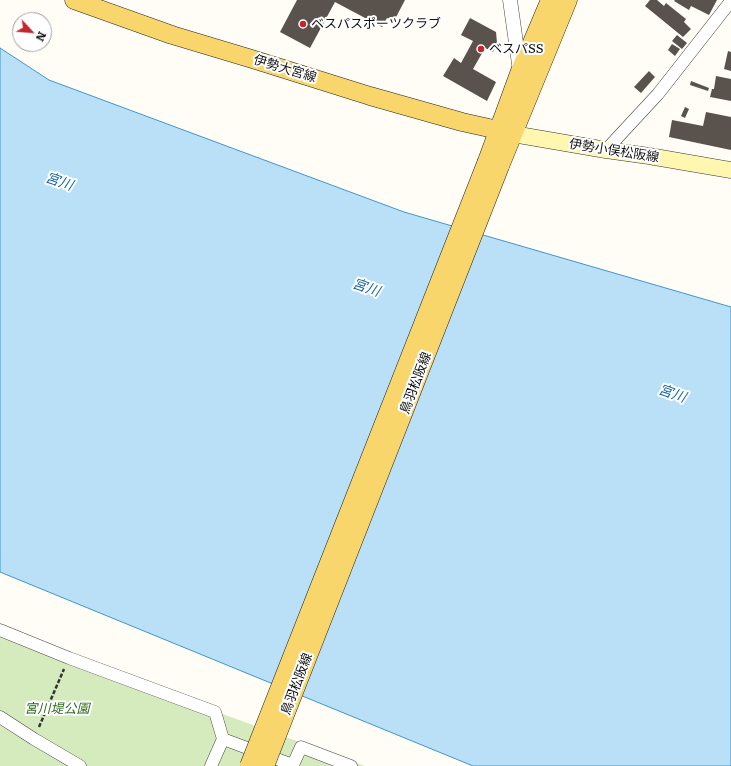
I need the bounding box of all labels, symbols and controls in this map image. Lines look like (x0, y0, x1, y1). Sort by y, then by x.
north arrow (12, 12, 52, 52)
place label: ベスパスポーツクラブ (311, 16, 441, 32)
marker: ベスパスポーツクラブ (298, 19, 308, 29)
text: N (33, 29, 51, 44)
place label: ベスパSS (489, 41, 544, 57)
marker: ベスパSS (476, 44, 486, 54)
street label: 伊勢大宮線 (252, 52, 318, 86)
street label: 伊勢小俣松阪線 (568, 136, 660, 166)
water label: 宮川 (43, 169, 75, 195)
water label: 宮川 (350, 275, 382, 301)
street label: 鳥羽松阪線 (397, 350, 435, 416)
water label: 宮川 (656, 381, 688, 407)
street label: 鳥羽松阪線 (278, 651, 316, 717)
park label: 宮川堤公園 (25, 701, 89, 717)

